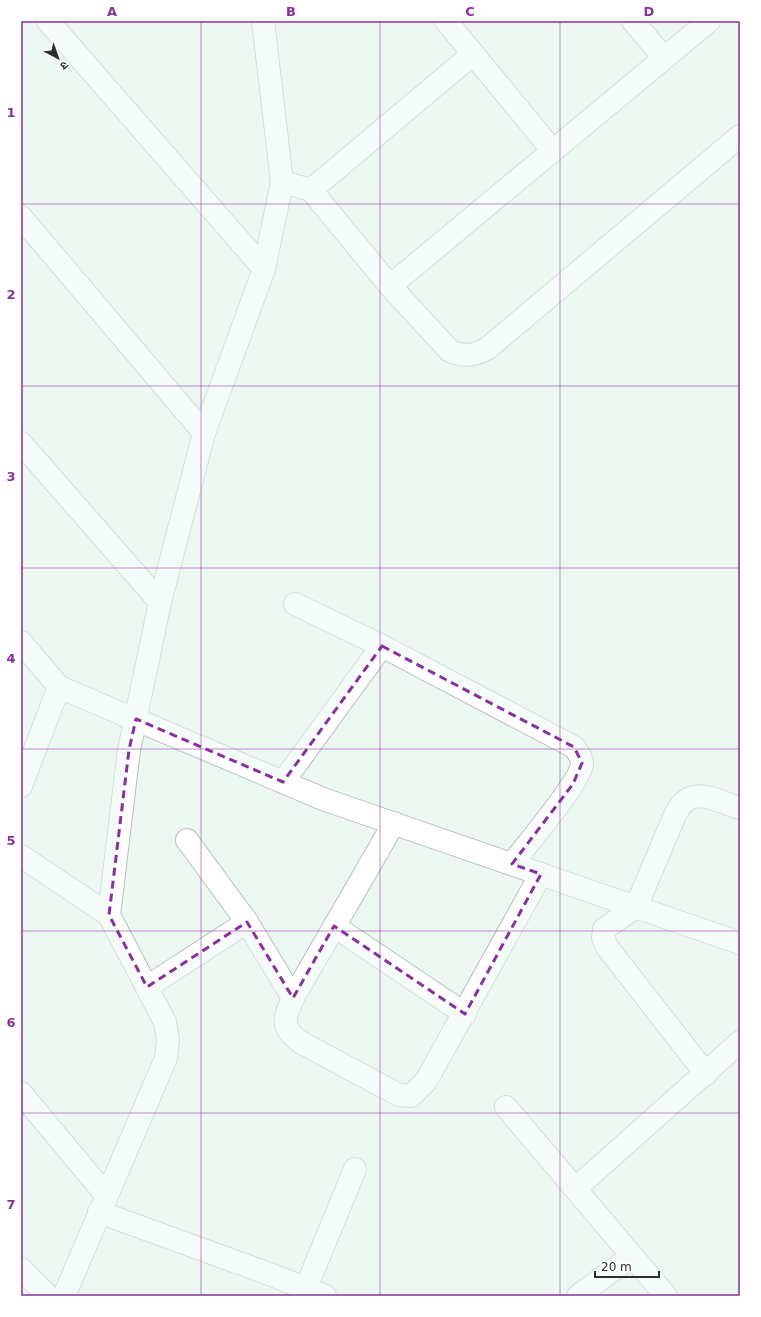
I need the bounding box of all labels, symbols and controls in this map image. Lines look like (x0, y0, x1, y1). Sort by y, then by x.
text: A (107, 4, 117, 19)
text: B (286, 4, 296, 19)
text: C (465, 4, 475, 19)
text: D (644, 4, 655, 19)
north arrow (38, 38, 78, 78)
text: उ (57, 58, 71, 73)
text: 1 (6, 105, 16, 120)
text: 2 (6, 287, 16, 302)
text: 3 (6, 469, 16, 484)
text: 4 (6, 651, 16, 666)
text: 5 (6, 833, 16, 848)
text: 6 (6, 1015, 16, 1030)
text: 7 (6, 1197, 16, 1212)
scale bar (595, 1253, 659, 1279)
text: 20 m (601, 1260, 632, 1274)

